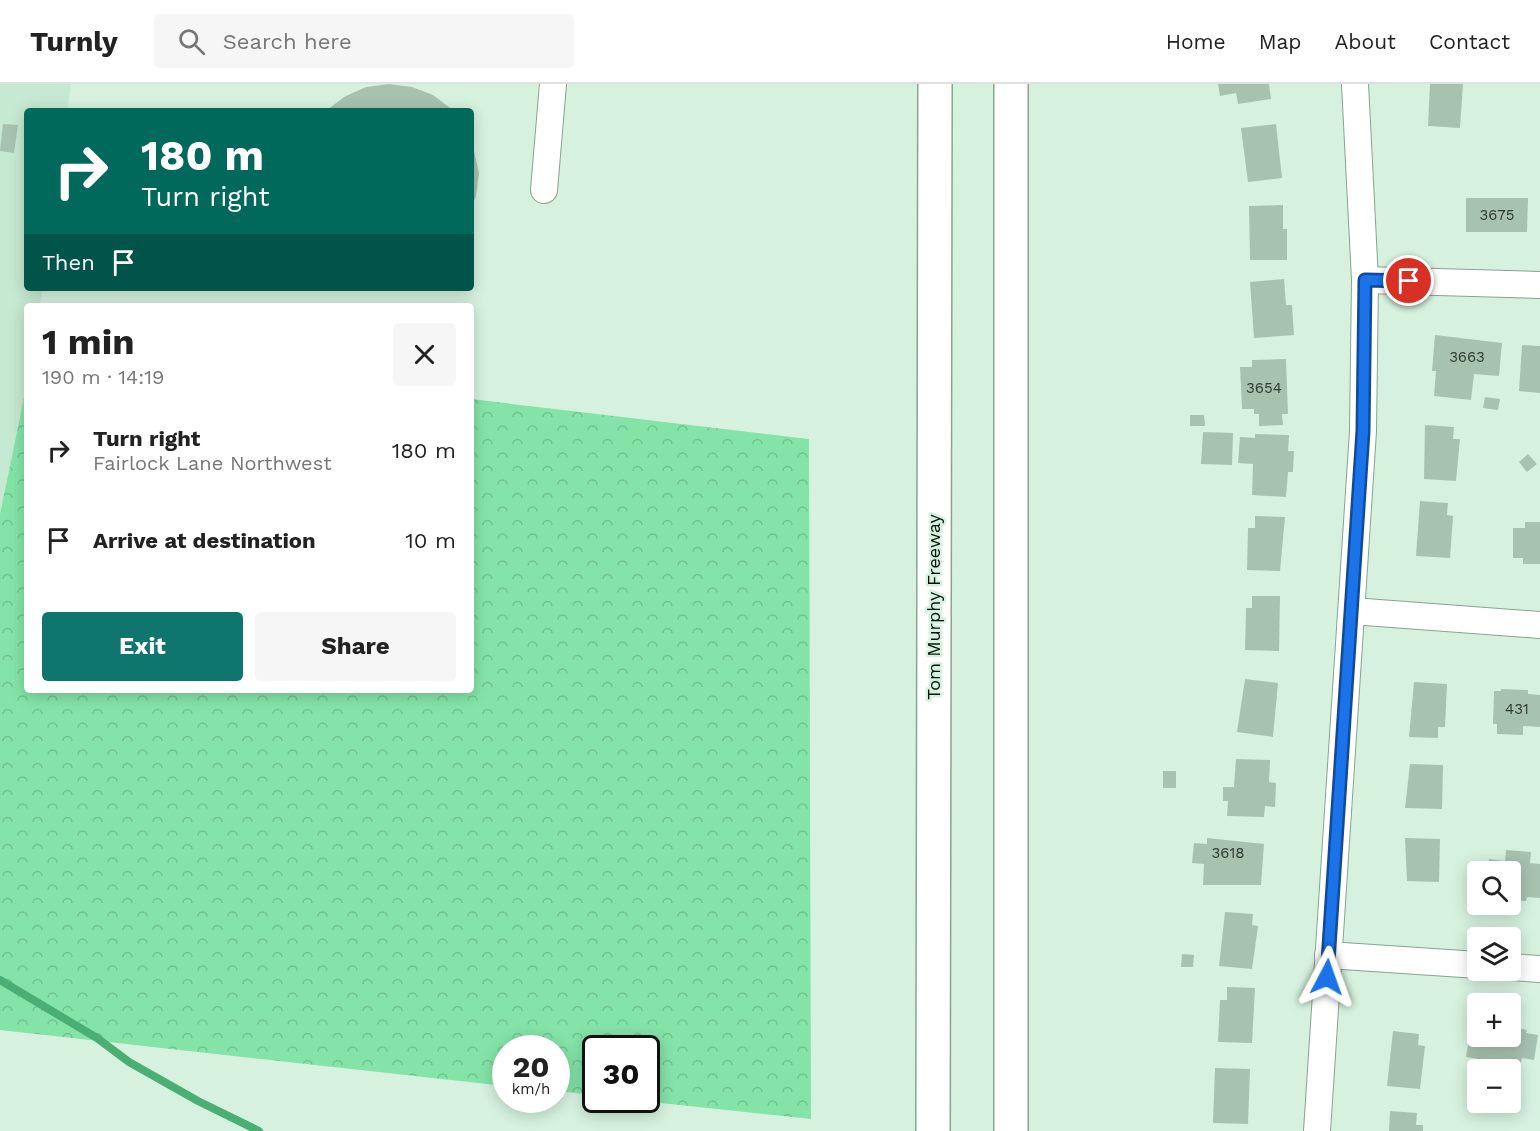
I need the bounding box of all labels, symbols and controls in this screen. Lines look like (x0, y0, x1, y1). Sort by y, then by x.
search box (154, 14, 574, 68)
text: Turnly (30, 25, 118, 58)
icon: search (175, 25, 208, 58)
text: Search here (223, 29, 352, 54)
text: Home (1166, 29, 1226, 54)
text: Map (1259, 29, 1302, 54)
text: About (1335, 29, 1396, 54)
text: Contact (1429, 29, 1510, 54)
text: 180 m (141, 131, 264, 180)
icon: right (42, 132, 120, 210)
text: Turn right (141, 181, 270, 213)
house number: 3675 (1480, 206, 1514, 224)
icon: arrive (107, 246, 140, 279)
text: Then (42, 250, 95, 275)
pin (1383, 255, 1434, 306)
icon: arrive (1392, 264, 1425, 297)
text: 1 min (42, 321, 134, 363)
button: close (393, 323, 456, 386)
house number: 3663 (1449, 348, 1485, 366)
text: 190 m · 14:19 (42, 365, 164, 389)
house number: 3654 (1246, 379, 1282, 397)
text: Turn right (93, 426, 200, 451)
icon: right (42, 434, 75, 467)
text: 180 m (392, 438, 456, 463)
text: Fairlock Lane Northwest (93, 451, 332, 475)
street label: Tom Murphy Freeway (923, 514, 944, 700)
icon: arrive (42, 524, 75, 557)
text: Arrive at destination (93, 528, 316, 553)
text: 10 m (405, 528, 456, 553)
button: Exit (42, 612, 243, 681)
button: Share (255, 612, 456, 681)
house number: 431 (1505, 700, 1529, 718)
house number: 3618 (1212, 844, 1244, 862)
map controls (1467, 861, 1521, 1113)
button: search (1467, 861, 1521, 915)
button: layers (1467, 927, 1521, 981)
position arrow (1295, 945, 1359, 1009)
button: + (1467, 993, 1521, 1047)
speed limit sign: 30 (582, 1035, 660, 1113)
text: 20 (512, 1049, 550, 1084)
button: − (1467, 1059, 1521, 1113)
text: km/h (512, 1080, 550, 1098)

